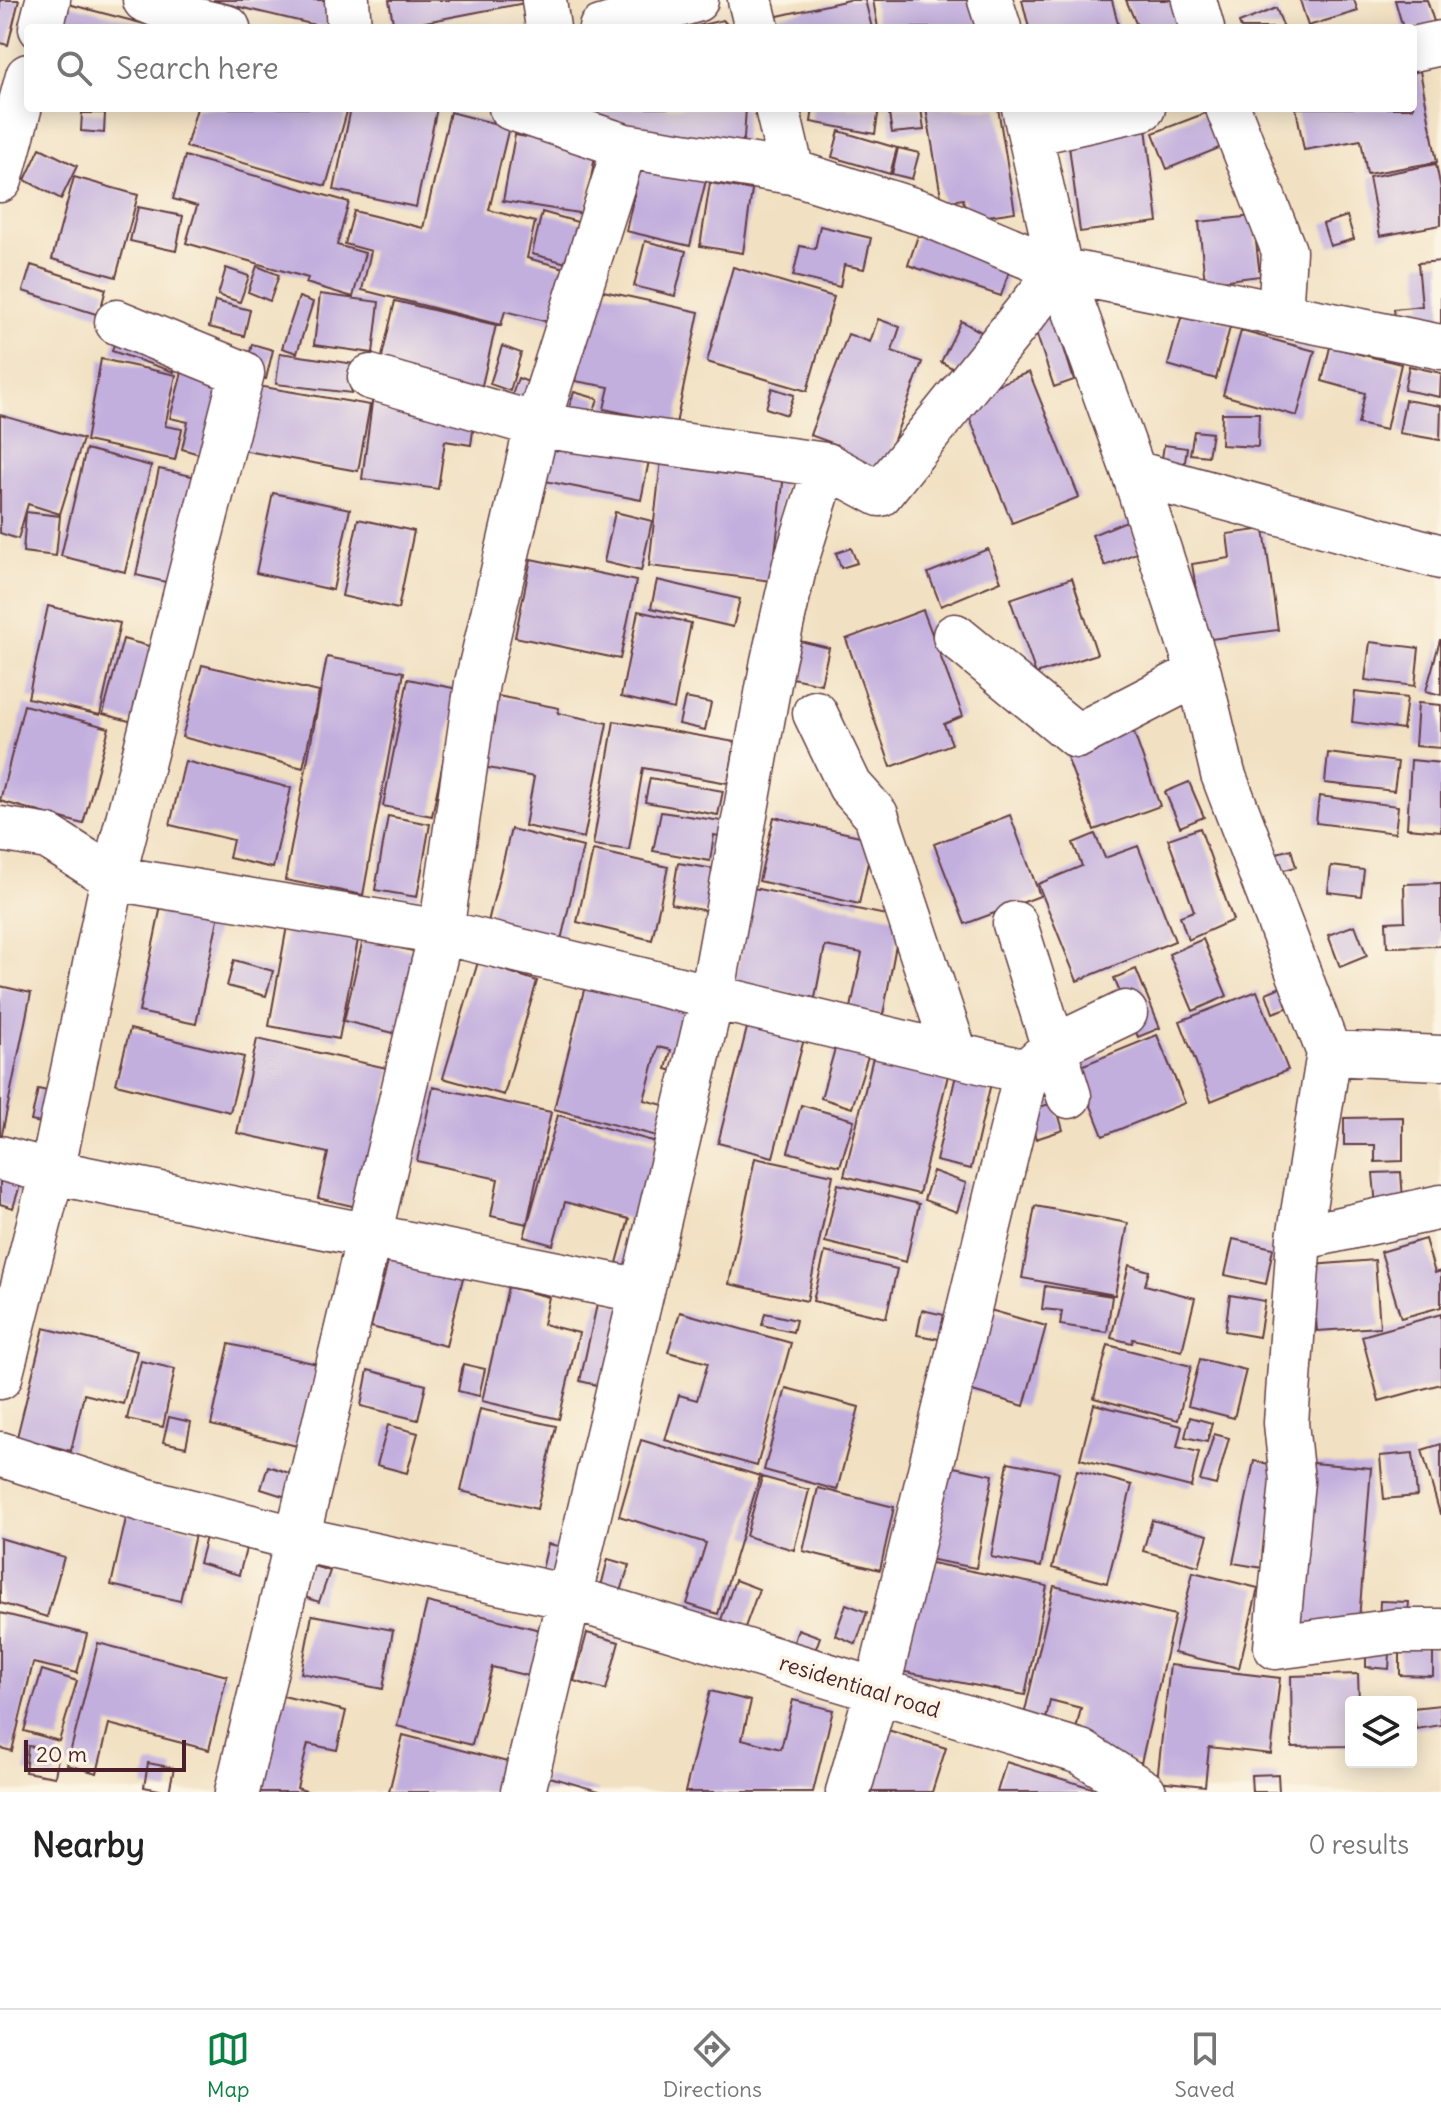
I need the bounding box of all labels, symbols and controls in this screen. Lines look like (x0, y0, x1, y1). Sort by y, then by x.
search box (24, 24, 1417, 112)
icon: search (52, 46, 96, 90)
text: Search here (116, 49, 279, 87)
street label: residentiaal road (776, 1648, 944, 1724)
map controls (1345, 1696, 1417, 1768)
button: layers (1345, 1696, 1417, 1768)
scale bar (24, 1736, 186, 1772)
text: 20 m (36, 1740, 87, 1768)
text: Nearby (32, 1823, 145, 1866)
text: 0 results (1308, 1828, 1409, 1861)
tab: Map (206, 2027, 250, 2103)
tab: Directions (663, 2027, 762, 2103)
tab: Saved (1174, 2027, 1235, 2103)

